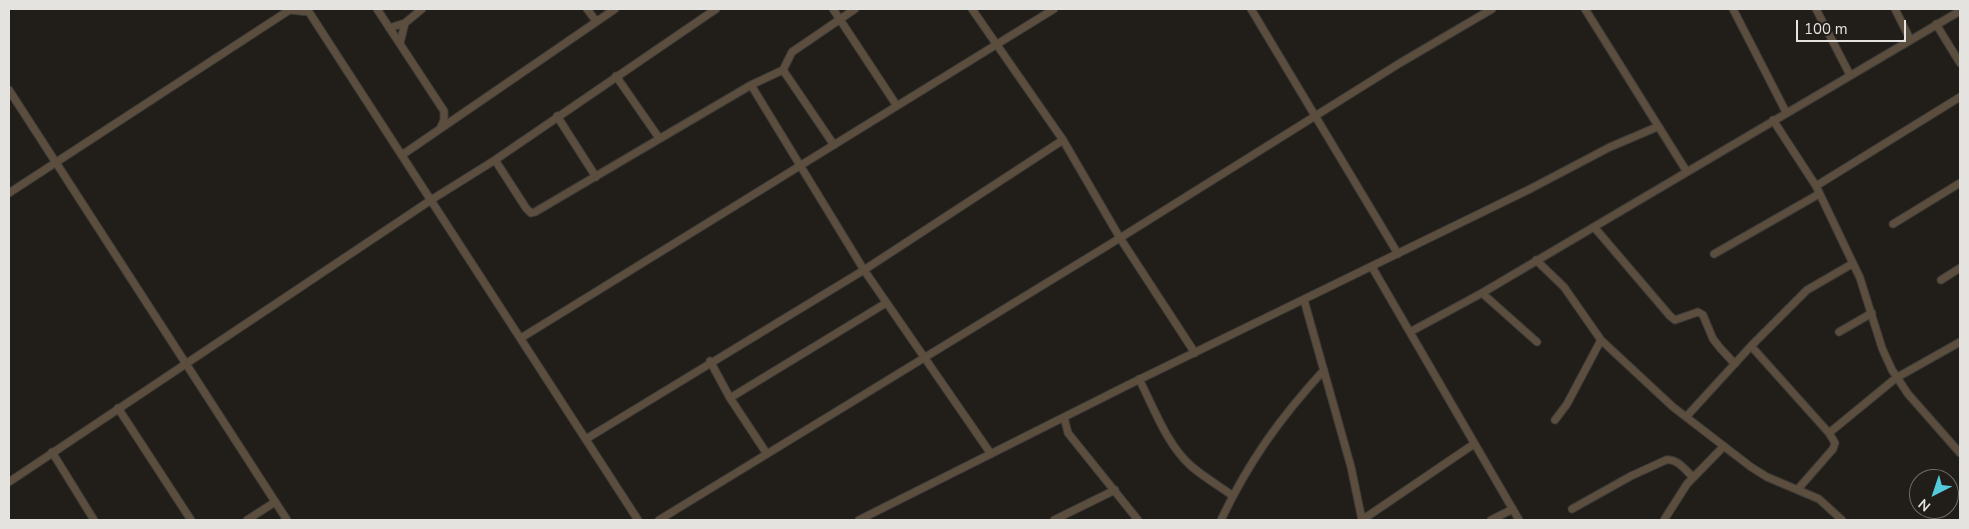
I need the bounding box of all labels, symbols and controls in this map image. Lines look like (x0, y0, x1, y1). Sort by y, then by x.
scale bar (1799, 10, 1909, 42)
text: 100 m (1804, 19, 1848, 39)
north arrow (1909, 469, 1959, 519)
text: N (1914, 494, 1935, 516)

